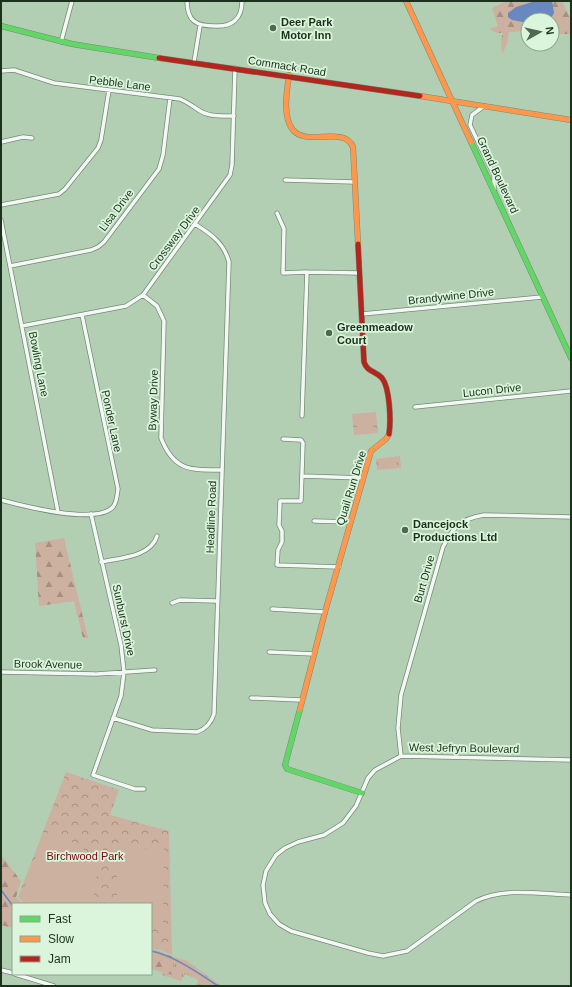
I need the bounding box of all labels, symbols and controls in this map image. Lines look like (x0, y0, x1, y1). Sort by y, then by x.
north arrow (520, 12, 560, 52)
place label: Deer Park Motor Inn (281, 16, 333, 41)
marker: Deer Park Motor Inn (268, 23, 278, 33)
text: N (543, 26, 556, 35)
street label: Commack Road (247, 54, 327, 78)
street label: Pebble Lane (89, 73, 151, 93)
street label: Grand Boulevard (475, 135, 521, 215)
street label: Lisa Drive (96, 187, 136, 233)
street label: Crossway Drive (146, 204, 202, 272)
street label: Brandywine Drive (408, 286, 494, 306)
place label: Greenmeadow Court (337, 321, 413, 346)
marker: Greenmeadow Court (324, 328, 334, 338)
street label: Bowling Lane (27, 330, 51, 398)
street label: Byway Drive (146, 369, 160, 431)
street label: Lucon Drive (462, 381, 522, 399)
street label: Ponder Lane (100, 389, 124, 453)
street label: Quail Run Drive (334, 449, 368, 527)
street label: Headline Road (204, 480, 218, 554)
place label: Dancejock Productions Ltd (413, 518, 497, 543)
marker: Dancejock Productions Ltd (400, 525, 410, 535)
street label: Burt Drive (411, 554, 437, 604)
street label: Sunburst Drive (111, 583, 137, 657)
street label: Brook Avenue (14, 657, 82, 671)
street label: West Jefryn Boulevard (409, 741, 519, 755)
park label: Birchwood Park (46, 850, 124, 862)
legend (12, 903, 152, 975)
text: Fast (48, 912, 72, 926)
text: Slow (48, 932, 74, 946)
text: Jam (48, 952, 71, 966)

